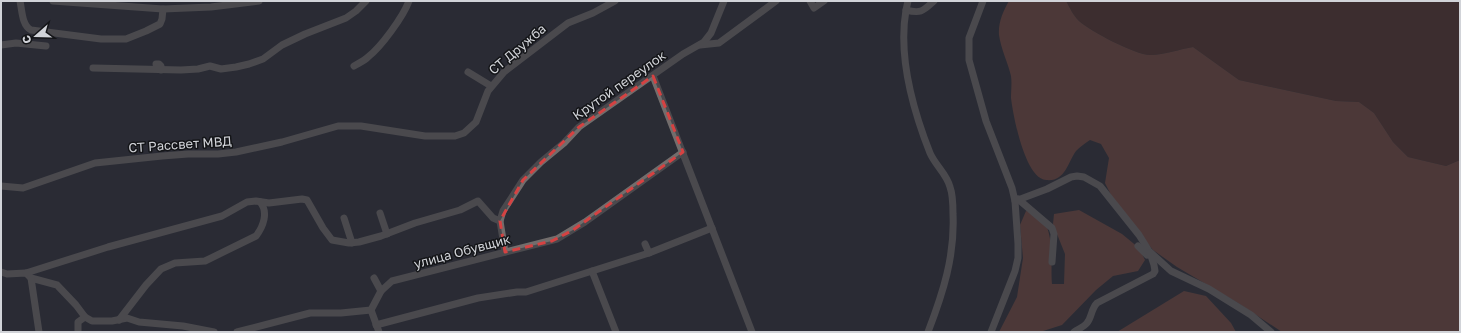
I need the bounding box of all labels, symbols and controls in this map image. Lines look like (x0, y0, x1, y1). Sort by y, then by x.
north arrow (16, 16, 56, 56)
street label: СТ Дружба (485, 20, 549, 78)
text: С (19, 34, 34, 45)
street label: Крутой переулок (569, 47, 669, 123)
street label: СТ Рассвет МВД (128, 132, 233, 156)
street label: улица Обувщик (412, 230, 513, 272)

